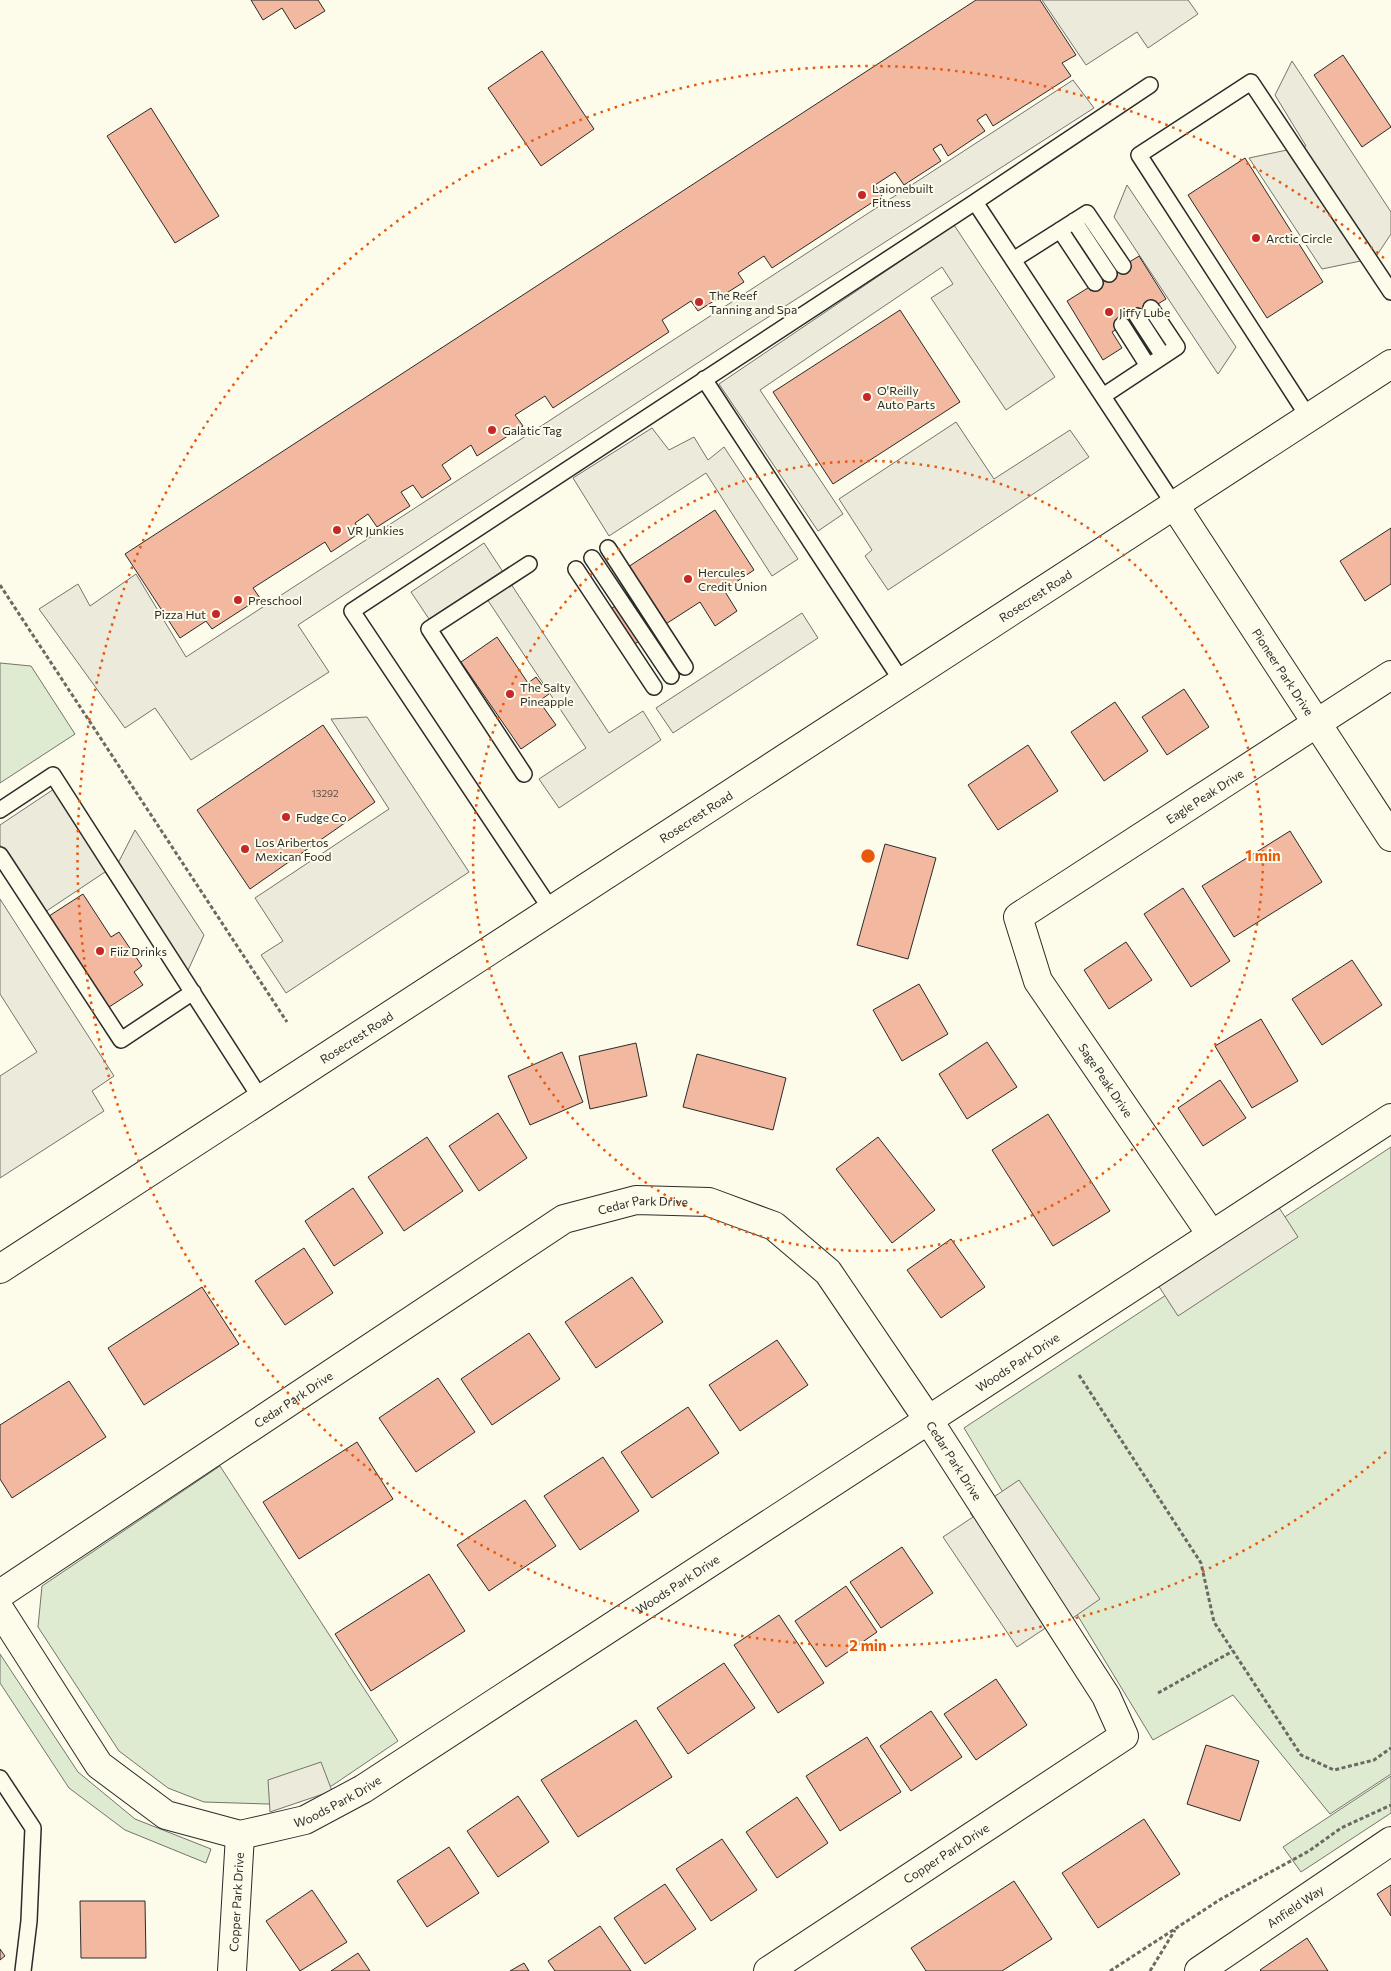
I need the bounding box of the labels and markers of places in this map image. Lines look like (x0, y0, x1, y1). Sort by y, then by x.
place label: Laionebuilt Fitness (872, 181, 934, 209)
marker: Laionebuilt Fitness (856, 189, 868, 201)
place label: Arctic Circle (1266, 231, 1332, 245)
marker: Arctic Circle (1250, 232, 1262, 244)
place label: The Reef Tanning and Spa (709, 288, 797, 316)
marker: The Reef Tanning and Spa (693, 296, 705, 308)
place label: Jiffy Lube (1119, 305, 1170, 320)
marker: Jiffy Lube (1103, 306, 1115, 318)
place label: O'Reilly Auto Parts (877, 383, 935, 411)
marker: O'Reilly Auto Parts (861, 391, 873, 403)
place label: Galatic Tag (502, 423, 563, 437)
marker: Galatic Tag (486, 424, 498, 436)
place label: VR Junkies (347, 523, 404, 538)
marker: VR Junkies (331, 524, 343, 536)
place label: Hercules Credit Union (698, 565, 767, 593)
marker: Hercules Credit Union (682, 573, 694, 585)
place label: Preschool (248, 593, 302, 607)
marker: Preschool (232, 594, 244, 606)
place label: Pizza Hut (154, 607, 206, 621)
marker: Pizza Hut (210, 608, 222, 620)
place label: The Salty Pineapple (520, 680, 574, 708)
marker: The Salty Pineapple (504, 688, 516, 700)
place label: Fudge Co (296, 810, 347, 824)
marker: Fudge Co (280, 811, 292, 823)
place label: Los Aribertos Mexican Food (255, 835, 332, 863)
marker: Los Aribertos Mexican Food (239, 843, 251, 855)
centre of rings (859, 847, 877, 865)
place label: Fiiz Drinks (110, 944, 167, 958)
marker: Fiiz Drinks (94, 945, 106, 957)

